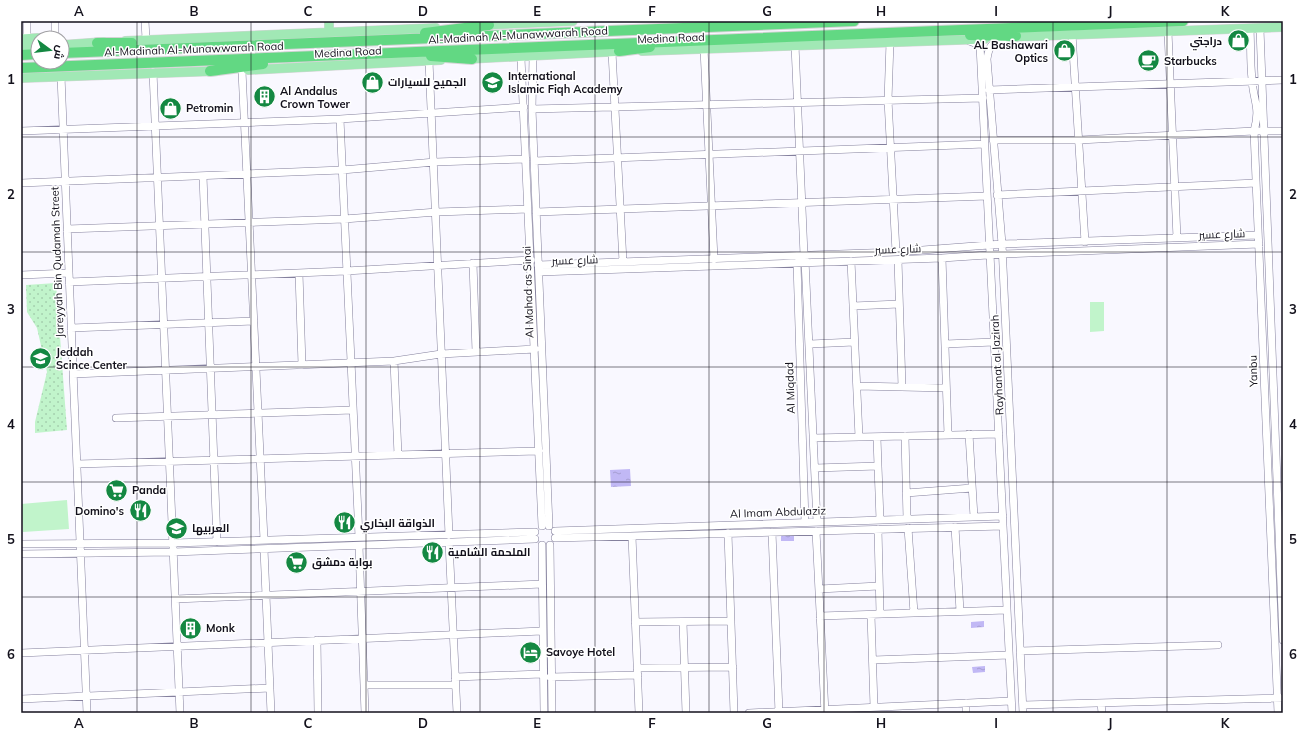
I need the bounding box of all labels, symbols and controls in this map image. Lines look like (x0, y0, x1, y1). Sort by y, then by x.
text: A (74, 3, 84, 19)
text: B (190, 3, 199, 19)
text: C (304, 3, 313, 19)
text: D (418, 3, 428, 19)
text: E (533, 3, 541, 19)
text: F (648, 3, 656, 19)
text: G (762, 3, 772, 19)
text: H (876, 3, 886, 19)
text: I (994, 3, 998, 19)
text: J (1108, 3, 1112, 19)
text: K (1221, 3, 1231, 19)
street label: Al-Madinah Al-Munawwarah Road (428, 23, 608, 47)
shop icon: دراجتي (1225, 28, 1251, 54)
north arrow (30, 30, 70, 70)
street label: Medina Road (637, 30, 705, 46)
place label: دراجتي (1190, 34, 1222, 51)
place label: AL Bashawari Optics (974, 38, 1048, 65)
shop icon: AL Bashawari Optics (1051, 38, 1077, 64)
street label: Al-Madinah Al-Munawwarah Road (104, 39, 284, 59)
street label: Medina Road (314, 43, 382, 61)
text: ش (51, 44, 68, 61)
cafe icon: Starbucks (1135, 48, 1161, 74)
place label: Starbucks (1164, 54, 1217, 68)
shop icon: الجميح للسيارات (360, 69, 386, 95)
school or university icon: International Islamic Fiqh Academy (480, 69, 506, 95)
place label: International Islamic Fiqh Academy (508, 69, 622, 96)
text: 1 (7, 71, 15, 87)
text: 1 (1289, 71, 1297, 87)
place label: الجميح للسيارات (388, 75, 467, 90)
building icon: Al Andalus Crown Tower (252, 84, 278, 110)
place label: Al Andalus Crown Tower (280, 84, 351, 111)
shop icon: Petromin (158, 95, 184, 121)
place label: Petromin (186, 101, 233, 115)
text: 2 (7, 186, 15, 202)
street label: Jareyyah Bin Qudamah Street (47, 186, 67, 338)
text: 2 (1289, 186, 1297, 202)
street label: شارع عسير (1197, 226, 1246, 243)
street label: شارع عسير (873, 241, 922, 258)
street label: Al Mahad as Sinai (519, 246, 537, 338)
street label: شارع عسير (550, 252, 599, 269)
text: 3 (7, 301, 15, 317)
text: 3 (1289, 301, 1297, 317)
street label: Rayhanat al Jazirah (987, 314, 1007, 416)
school or university icon: Jeddah Scince Center (28, 345, 54, 371)
place label: Jeddah Scince Center (56, 345, 128, 372)
street label: Yanbu (1245, 355, 1261, 388)
street label: Al Miqdad (782, 362, 798, 414)
text: 4 (7, 416, 15, 432)
text: 4 (1289, 416, 1297, 432)
supermarket icon: Panda (103, 477, 129, 503)
place label: Panda (132, 483, 166, 497)
restaurant icon: Domino's (127, 498, 153, 524)
street label: Al Imam Abdulaziz (730, 503, 827, 521)
place label: Domino's (75, 504, 124, 518)
restaurant icon: الذواقة البخاري (331, 510, 357, 536)
school or university icon: العربيها (163, 515, 189, 541)
place label: الذواقة البخاري (360, 516, 435, 533)
place label: العربيها (192, 521, 230, 536)
text: 5 (7, 531, 15, 547)
text: 5 (1289, 531, 1297, 547)
restaurant icon: الملحمة الشامية (419, 539, 445, 565)
place label: الملحمة الشامية (448, 545, 531, 559)
supermarket icon: بوابة دمشق (284, 549, 310, 575)
place label: بوابة دمشق (312, 555, 373, 570)
building icon: Monk (177, 615, 203, 641)
place label: Monk (206, 621, 236, 635)
hotel icon: Savoye Hotel (517, 639, 543, 665)
place label: Savoye Hotel (546, 645, 615, 659)
text: 6 (7, 646, 15, 662)
text: 6 (1289, 646, 1297, 662)
text: A (74, 715, 84, 731)
text: B (190, 715, 199, 731)
text: C (304, 715, 313, 731)
text: D (418, 715, 428, 731)
text: E (533, 715, 541, 731)
text: F (648, 715, 656, 731)
text: G (762, 715, 772, 731)
text: H (876, 715, 886, 731)
text: I (994, 715, 998, 731)
text: J (1108, 715, 1112, 731)
text: K (1221, 715, 1231, 731)

